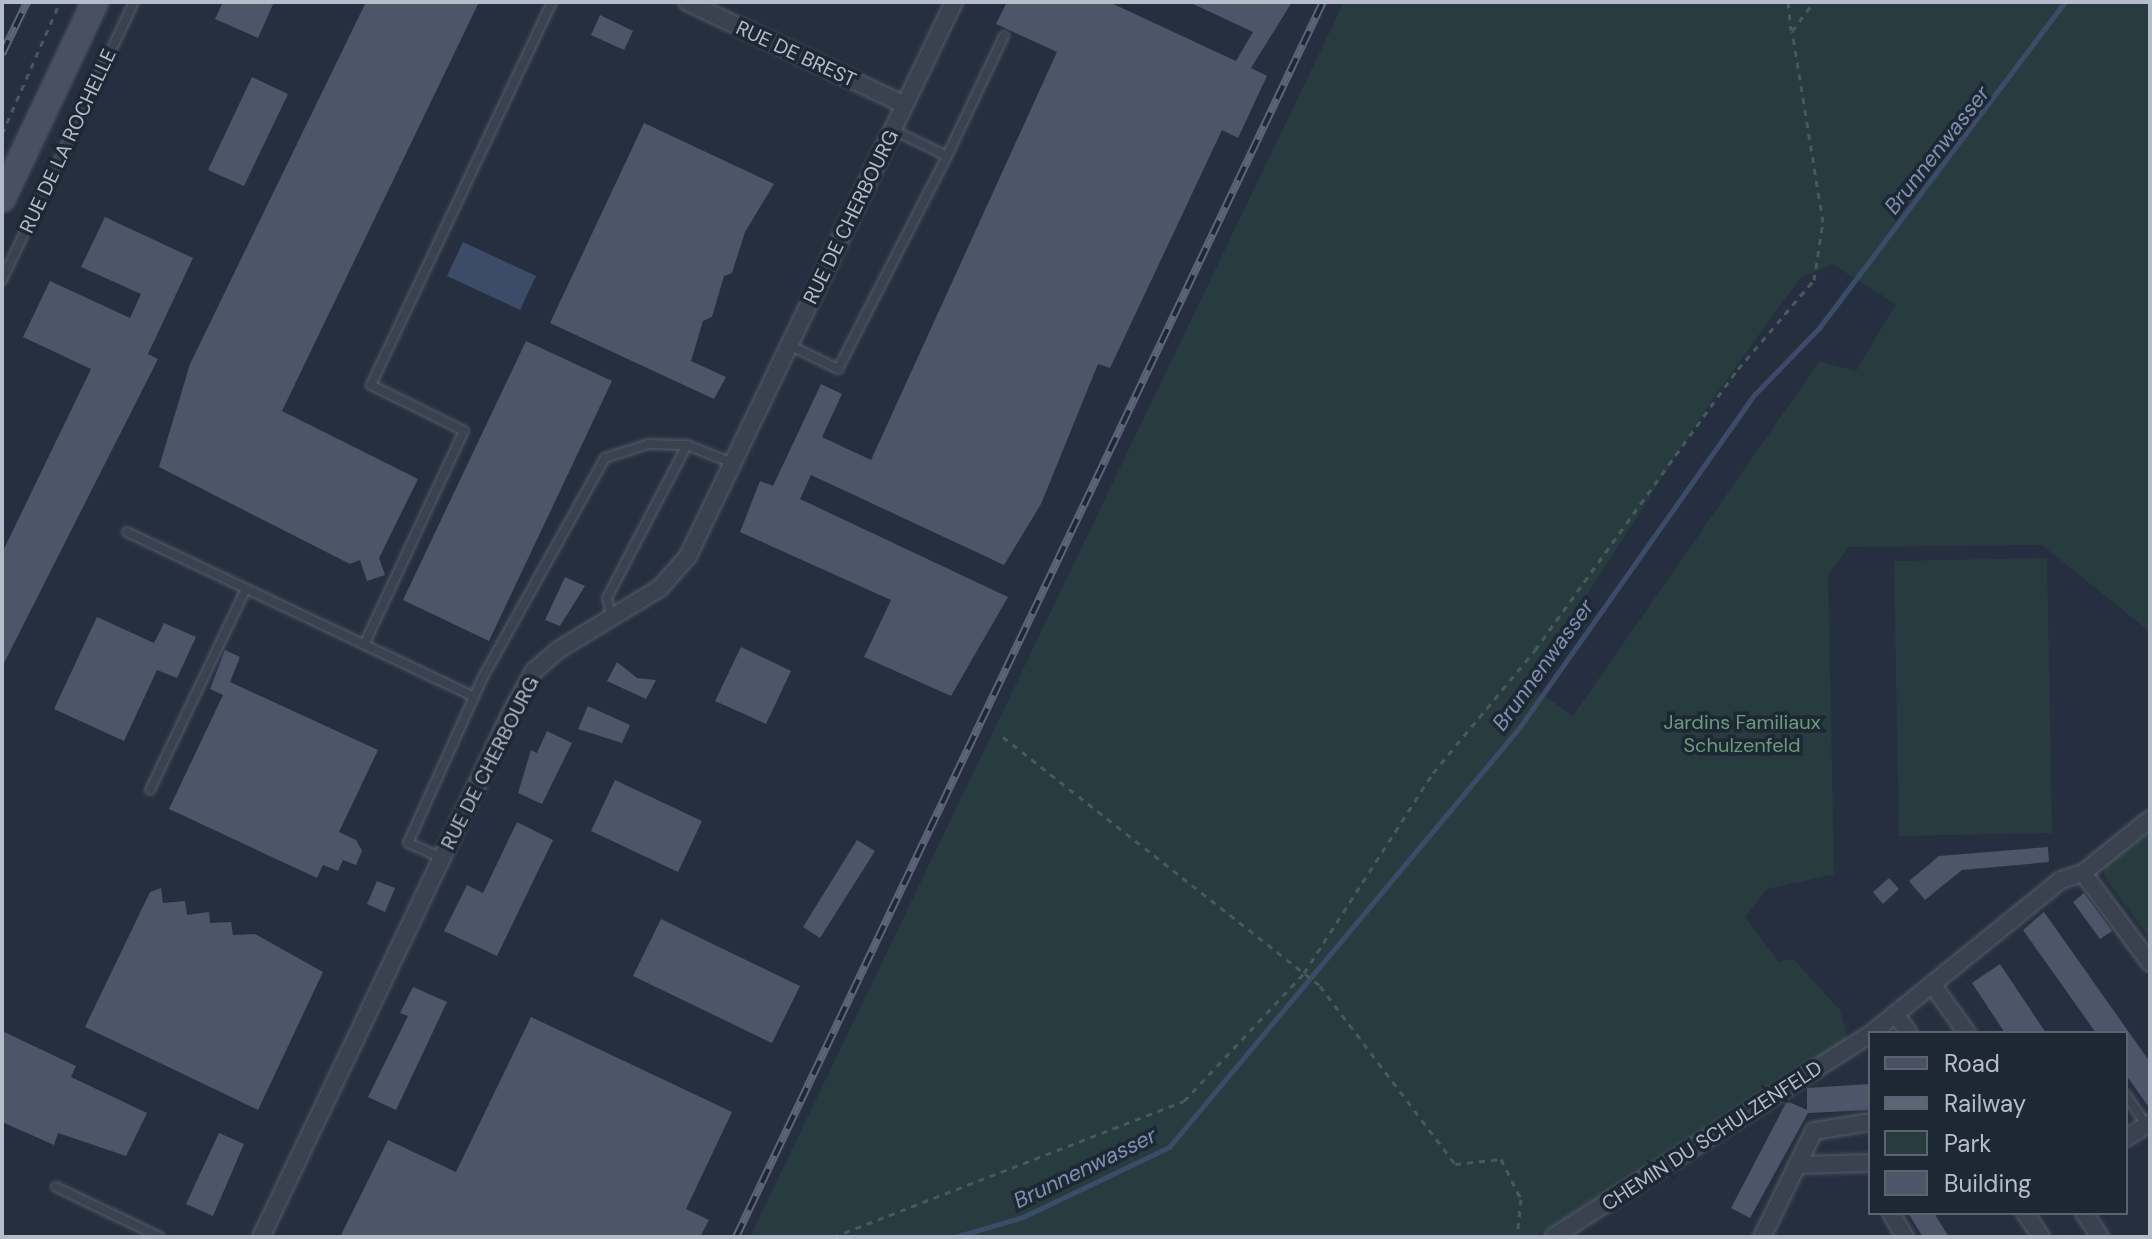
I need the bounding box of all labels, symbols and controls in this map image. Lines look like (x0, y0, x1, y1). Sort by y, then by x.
street label: RUE DE BREST (732, 16, 860, 92)
street label: RUE DE LA ROCHELLE (15, 45, 121, 237)
water label: Brunnenwasser (1879, 81, 1995, 219)
street label: RUE DE CHERBOURG (798, 126, 904, 308)
water label: Brunnenwasser (1487, 594, 1599, 736)
street label: RUE DE CHERBOURG (436, 673, 544, 853)
park label: Jardins Familiaux Schulzenfeld (1663, 710, 1821, 757)
legend (1868, 1031, 2128, 1215)
text: Road (1944, 1048, 2000, 1079)
street label: CHEMIN DU SCHULZENFELD (1597, 1056, 1827, 1216)
text: Railway (1944, 1088, 2026, 1119)
water label: Brunnenwasser (1009, 1122, 1161, 1214)
text: Park (1944, 1128, 1991, 1159)
text: Building (1944, 1168, 2031, 1199)

